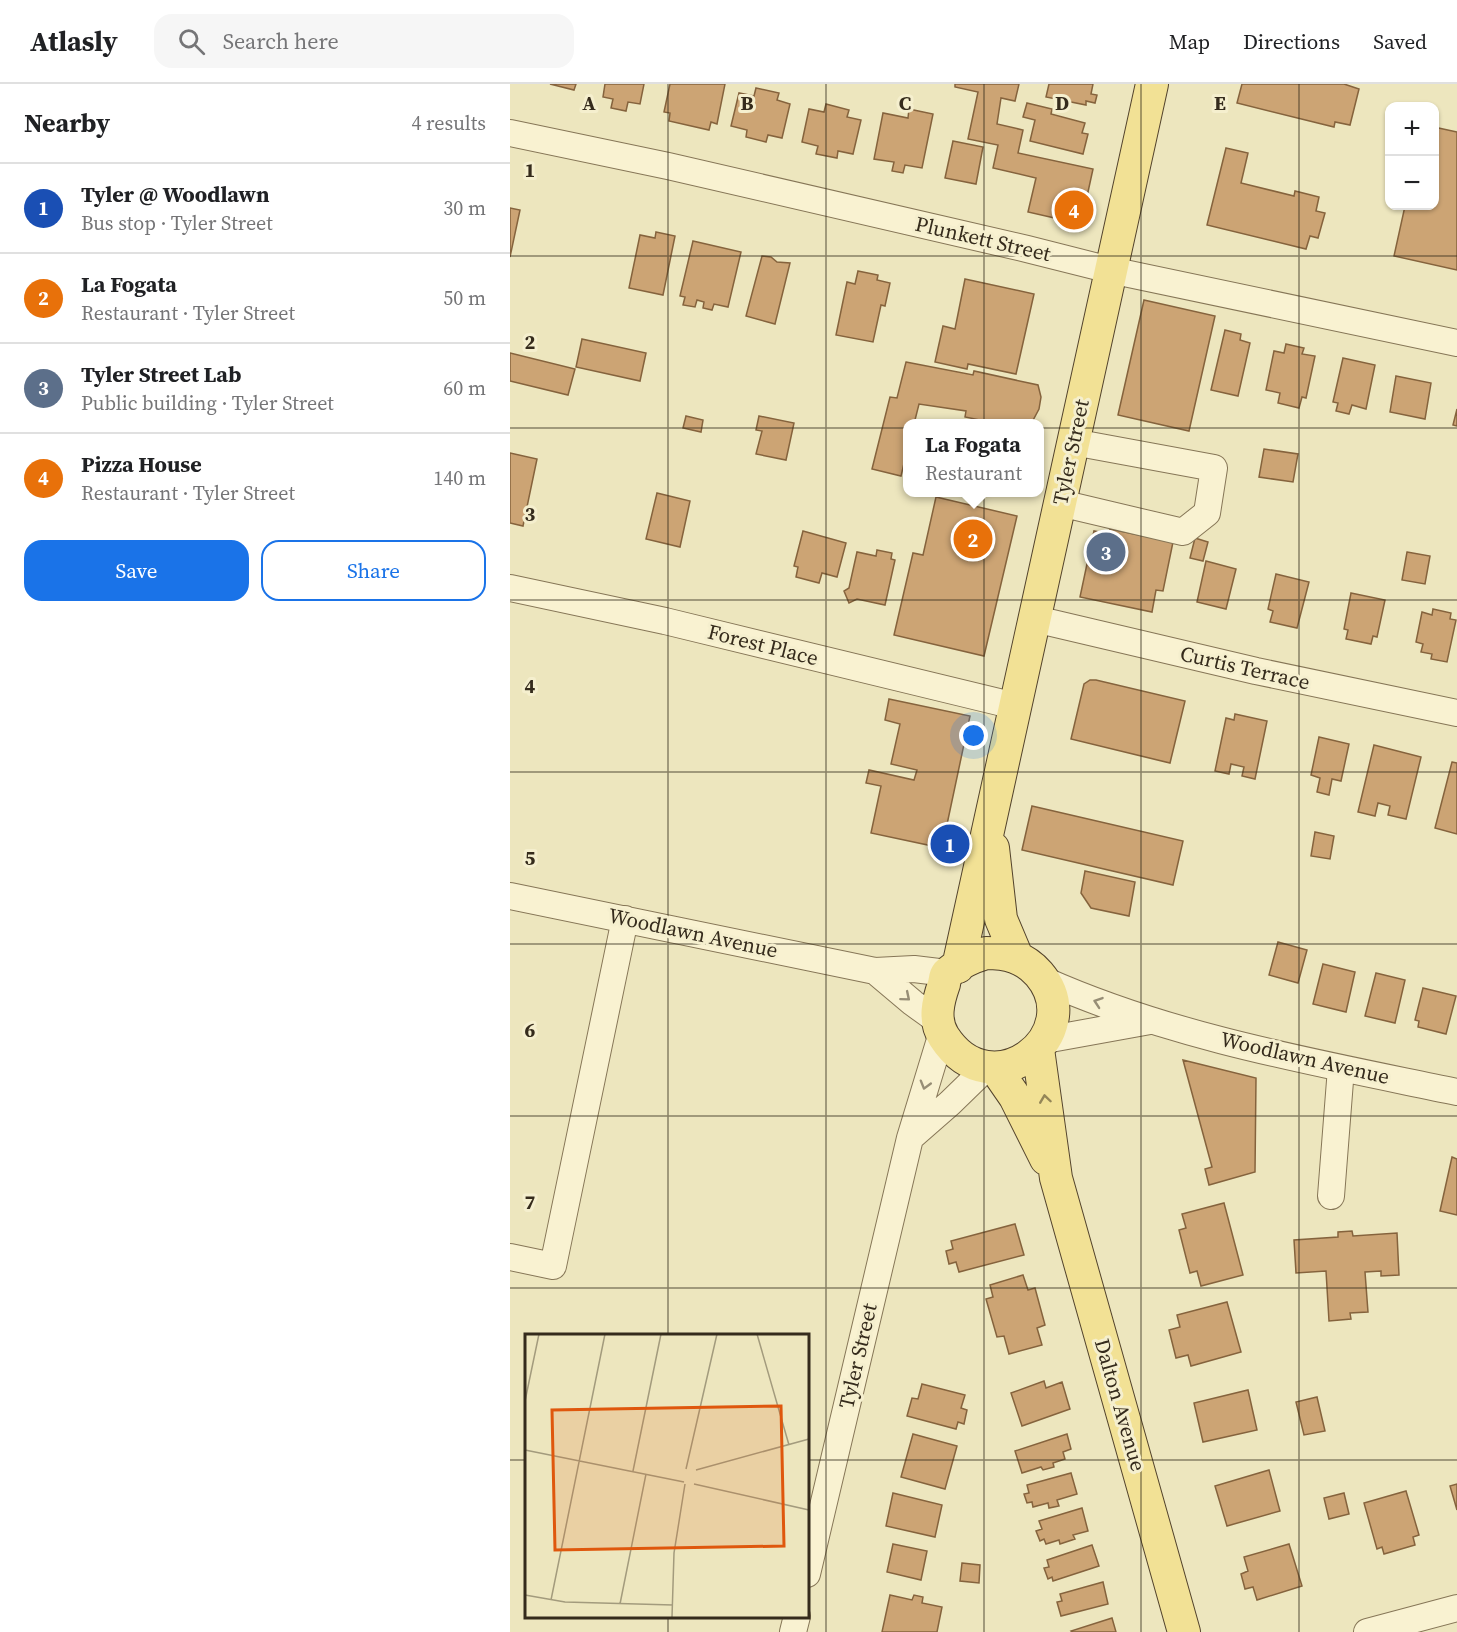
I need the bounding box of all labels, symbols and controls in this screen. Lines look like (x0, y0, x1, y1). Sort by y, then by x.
search box (154, 14, 574, 68)
text: Atlasly (30, 22, 118, 60)
icon: search (175, 25, 208, 58)
text: Search here (223, 26, 339, 56)
text: Map (1169, 27, 1210, 56)
text: Directions (1243, 27, 1340, 56)
text: Saved (1373, 27, 1427, 56)
text: A (582, 89, 596, 117)
text: B (740, 89, 754, 117)
text: C (899, 89, 911, 117)
text: D (1055, 89, 1069, 117)
text: E (1214, 89, 1226, 117)
map controls (1385, 102, 1439, 210)
button: + (1385, 102, 1439, 156)
text: Nearby (24, 105, 110, 141)
text: 4 results (411, 109, 486, 137)
text: 1 (525, 156, 535, 184)
button: − (1385, 156, 1439, 210)
text: Tyler @ Woodlawn (81, 179, 269, 209)
pin: 4 (1054, 188, 1094, 232)
text: 1 (38, 194, 49, 222)
text: 30 m (443, 194, 486, 222)
text: Bus stop · Tyler Street (81, 209, 273, 237)
street label: Plunkett Street (913, 209, 1054, 268)
text: La Fogata (81, 269, 177, 299)
text: 2 (38, 284, 49, 312)
text: 50 m (443, 284, 486, 312)
text: Restaurant · Tyler Street (81, 299, 295, 327)
text: 2 (525, 328, 536, 356)
text: Tyler Street Lab (81, 359, 241, 389)
text: 3 (38, 374, 49, 402)
text: 60 m (443, 374, 486, 402)
text: Public building · Tyler Street (81, 389, 334, 417)
street label: Tyler Street (1045, 396, 1096, 507)
popup (903, 419, 1044, 497)
text: La Fogata (925, 429, 1021, 459)
text: Pizza House (81, 449, 202, 479)
text: Restaurant (925, 459, 1022, 487)
text: 4 (38, 464, 49, 492)
text: 140 m (433, 464, 486, 492)
text: Restaurant · Tyler Street (81, 479, 295, 507)
text: 3 (525, 500, 536, 528)
pin: 2 (954, 516, 992, 562)
pin: 3 (1086, 530, 1126, 574)
button: Save (24, 540, 249, 601)
button: Share (261, 540, 486, 601)
street label: Forest Place (705, 617, 822, 672)
street label: Curtis Terrace (1177, 638, 1313, 697)
text: 4 (525, 672, 536, 700)
your location (959, 721, 988, 750)
pin: 1 (930, 822, 970, 867)
text: 5 (525, 844, 536, 872)
street label: Woodlawn Avenue (606, 900, 781, 965)
one-way arrow (899, 990, 910, 1001)
one-way arrow (1093, 996, 1104, 1009)
text: 6 (525, 1016, 536, 1044)
street label: Woodlawn Avenue (1218, 1024, 1392, 1091)
one-way arrow (920, 1079, 932, 1090)
one-way arrow (1039, 1095, 1051, 1104)
text: 7 (525, 1188, 536, 1216)
street label: Tyler Street (831, 1300, 884, 1411)
inset map (525, 1334, 808, 1617)
street label: Dalton Avenue (1088, 1335, 1153, 1475)

